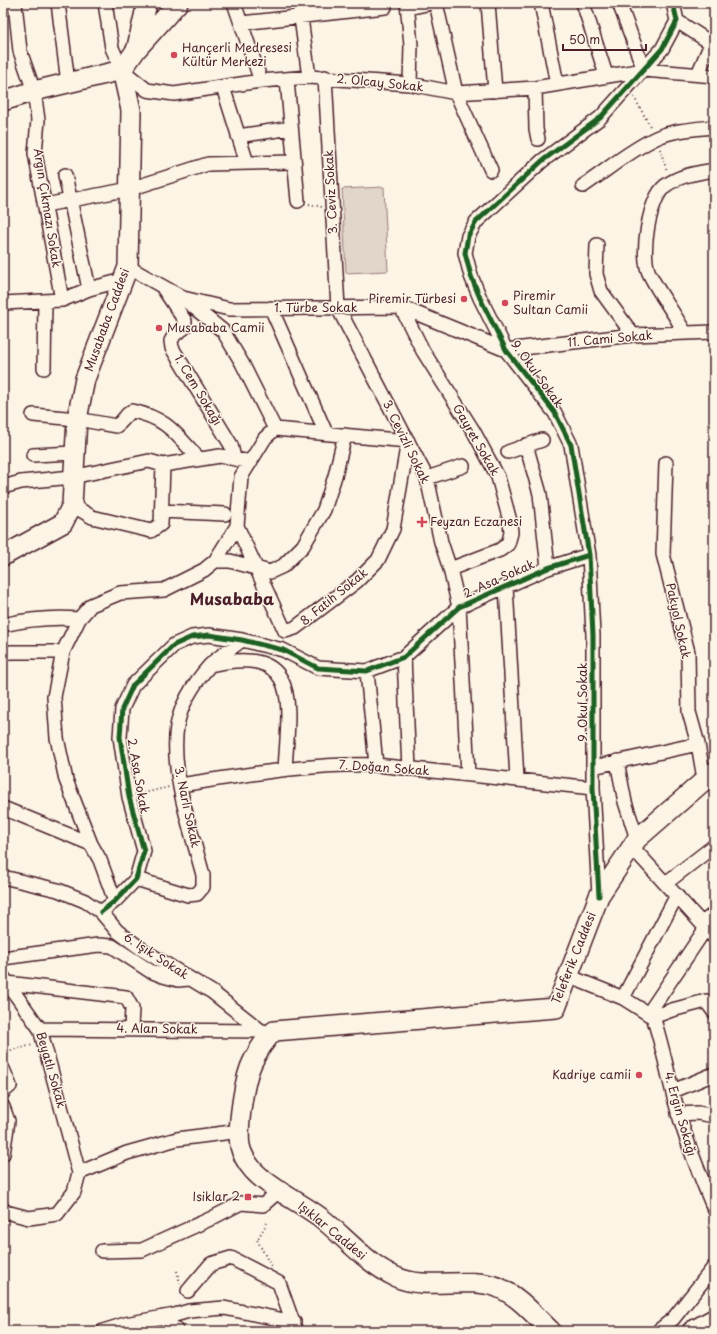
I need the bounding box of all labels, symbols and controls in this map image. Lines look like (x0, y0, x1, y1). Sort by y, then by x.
scale bar (563, 26, 646, 52)
text: 50 m (569, 30, 600, 48)
place label: Hançerli Medresesi Kültür Merkezi (182, 38, 292, 70)
marker: Hançerli Medresesi Kültür Merkezi (169, 50, 179, 60)
street label: 2. Olcay Sokak (336, 68, 425, 96)
street label: Argın Çıkmazı Sokak (30, 147, 66, 269)
street label: 3. Ceviz Sokak (319, 149, 341, 235)
street label: Musababa Caddesi (79, 265, 133, 374)
place label: Piremir Sultan Camii (513, 286, 588, 318)
place label: Piremir Türbesi (369, 289, 456, 307)
marker: Piremir Türbesi (459, 294, 469, 304)
street label: 1. Türbe Sokak (274, 298, 358, 316)
marker: Piremir Sultan Camii (500, 298, 510, 308)
place label: Musababa Camii (167, 318, 265, 336)
marker: Musababa Camii (154, 323, 164, 333)
street label: 11. Cami Sokak (567, 325, 653, 351)
street label: 9. Okul Sokak (507, 336, 569, 411)
street label: 1. Cem Sokağı (170, 350, 227, 428)
street label: 3. Cevizli Sokak (379, 397, 435, 487)
street label: Gayret Sokak (449, 400, 505, 479)
place label: Feyzan Eczanesi (430, 512, 522, 530)
marker: Feyzan Eczanesi (417, 517, 427, 527)
street label: 2. Asa Sokak (460, 554, 537, 602)
street label: 8. Fatih Sokak (296, 563, 371, 629)
street label: Pakyol Sokak (662, 581, 696, 661)
district label: Musababa (190, 586, 274, 610)
street label: 9. Okul Sokak (573, 662, 591, 742)
street label: 2. Asa Sokak (123, 737, 154, 815)
street label: 7. Doğan Sokak (338, 755, 430, 779)
street label: 3. Narlı Sokak (171, 764, 205, 849)
street label: Teleferik Caddesi (546, 909, 600, 1006)
street label: 6. Işık Sokak (120, 927, 193, 983)
street label: 4. Alan Sokak (116, 1018, 198, 1038)
street label: Beyatlı Sokak (32, 1029, 72, 1110)
place label: Kadriye camii (552, 1065, 631, 1083)
street label: 4. Ergin Sokağı (660, 1069, 702, 1158)
marker: Kadriye camii (634, 1070, 644, 1080)
place label: Isiklar 2 (193, 1187, 240, 1205)
marker: Isiklar 2 (243, 1192, 253, 1202)
street label: Işıklar Caddesi (294, 1197, 371, 1264)

